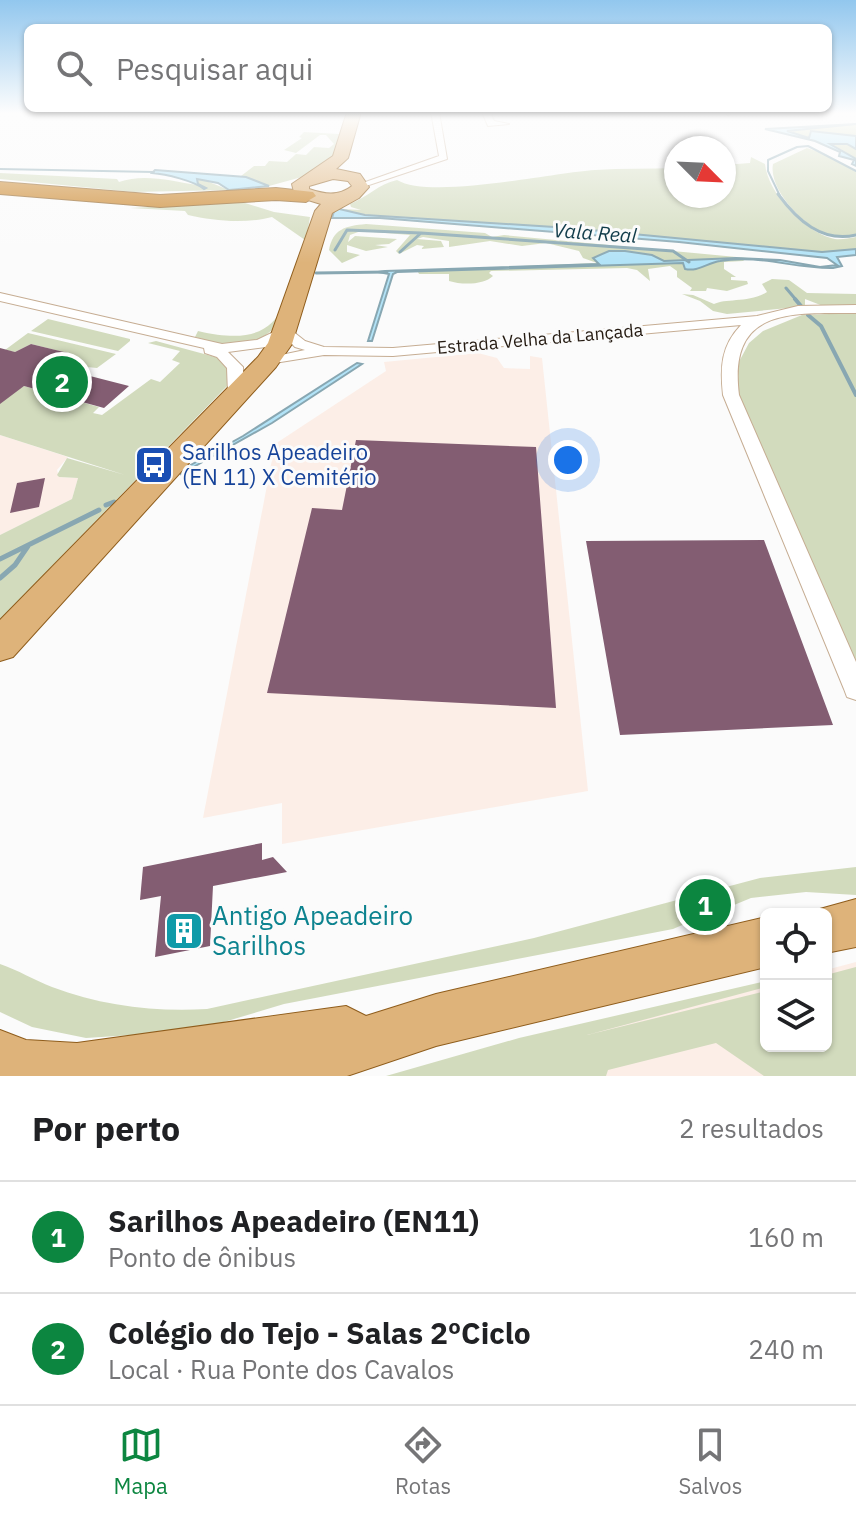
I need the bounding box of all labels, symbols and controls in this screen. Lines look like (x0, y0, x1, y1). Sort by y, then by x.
search box (24, 24, 832, 112)
icon: search (52, 46, 96, 90)
text: Pesquisar aqui (116, 49, 313, 88)
north arrow (664, 136, 736, 208)
water label: Vala Real (552, 216, 638, 249)
street label: Estrada Velha da Lançada (436, 318, 644, 359)
pin: 2 (36, 352, 88, 412)
place label: Sarilhos Apeadeiro (EN 11) X Cemitério (182, 437, 377, 491)
your location (548, 440, 588, 480)
bus stop icon: Sarilhos Apeadeiro (EN 11) X Cemitério (133, 444, 175, 486)
pin: 1 (679, 875, 731, 935)
place label: Antigo Apeadeiro Sarilhos (212, 898, 413, 962)
map controls (760, 908, 832, 1052)
button: locate (760, 908, 832, 980)
building icon: Antigo Apeadeiro Sarilhos (163, 910, 205, 952)
button: layers (760, 980, 832, 1052)
text: Por perto (32, 1106, 180, 1150)
text: 2 resultados (679, 1111, 824, 1145)
text: Sarilhos Apeadeiro (EN11) (108, 1201, 479, 1240)
text: 1 (50, 1220, 66, 1254)
text: 160 m (748, 1220, 824, 1254)
text: Ponto de ônibus (108, 1240, 296, 1274)
text: Colégio do Tejo - Salas 2ºCiclo (108, 1313, 531, 1352)
text: 2 (50, 1332, 66, 1366)
text: 240 m (748, 1332, 824, 1366)
text: Local · Rua Ponte dos Cavalos (108, 1352, 455, 1386)
tab: Mapa (114, 1423, 168, 1500)
tab: Rotas (395, 1423, 451, 1500)
tab: Salvos (678, 1423, 742, 1500)

